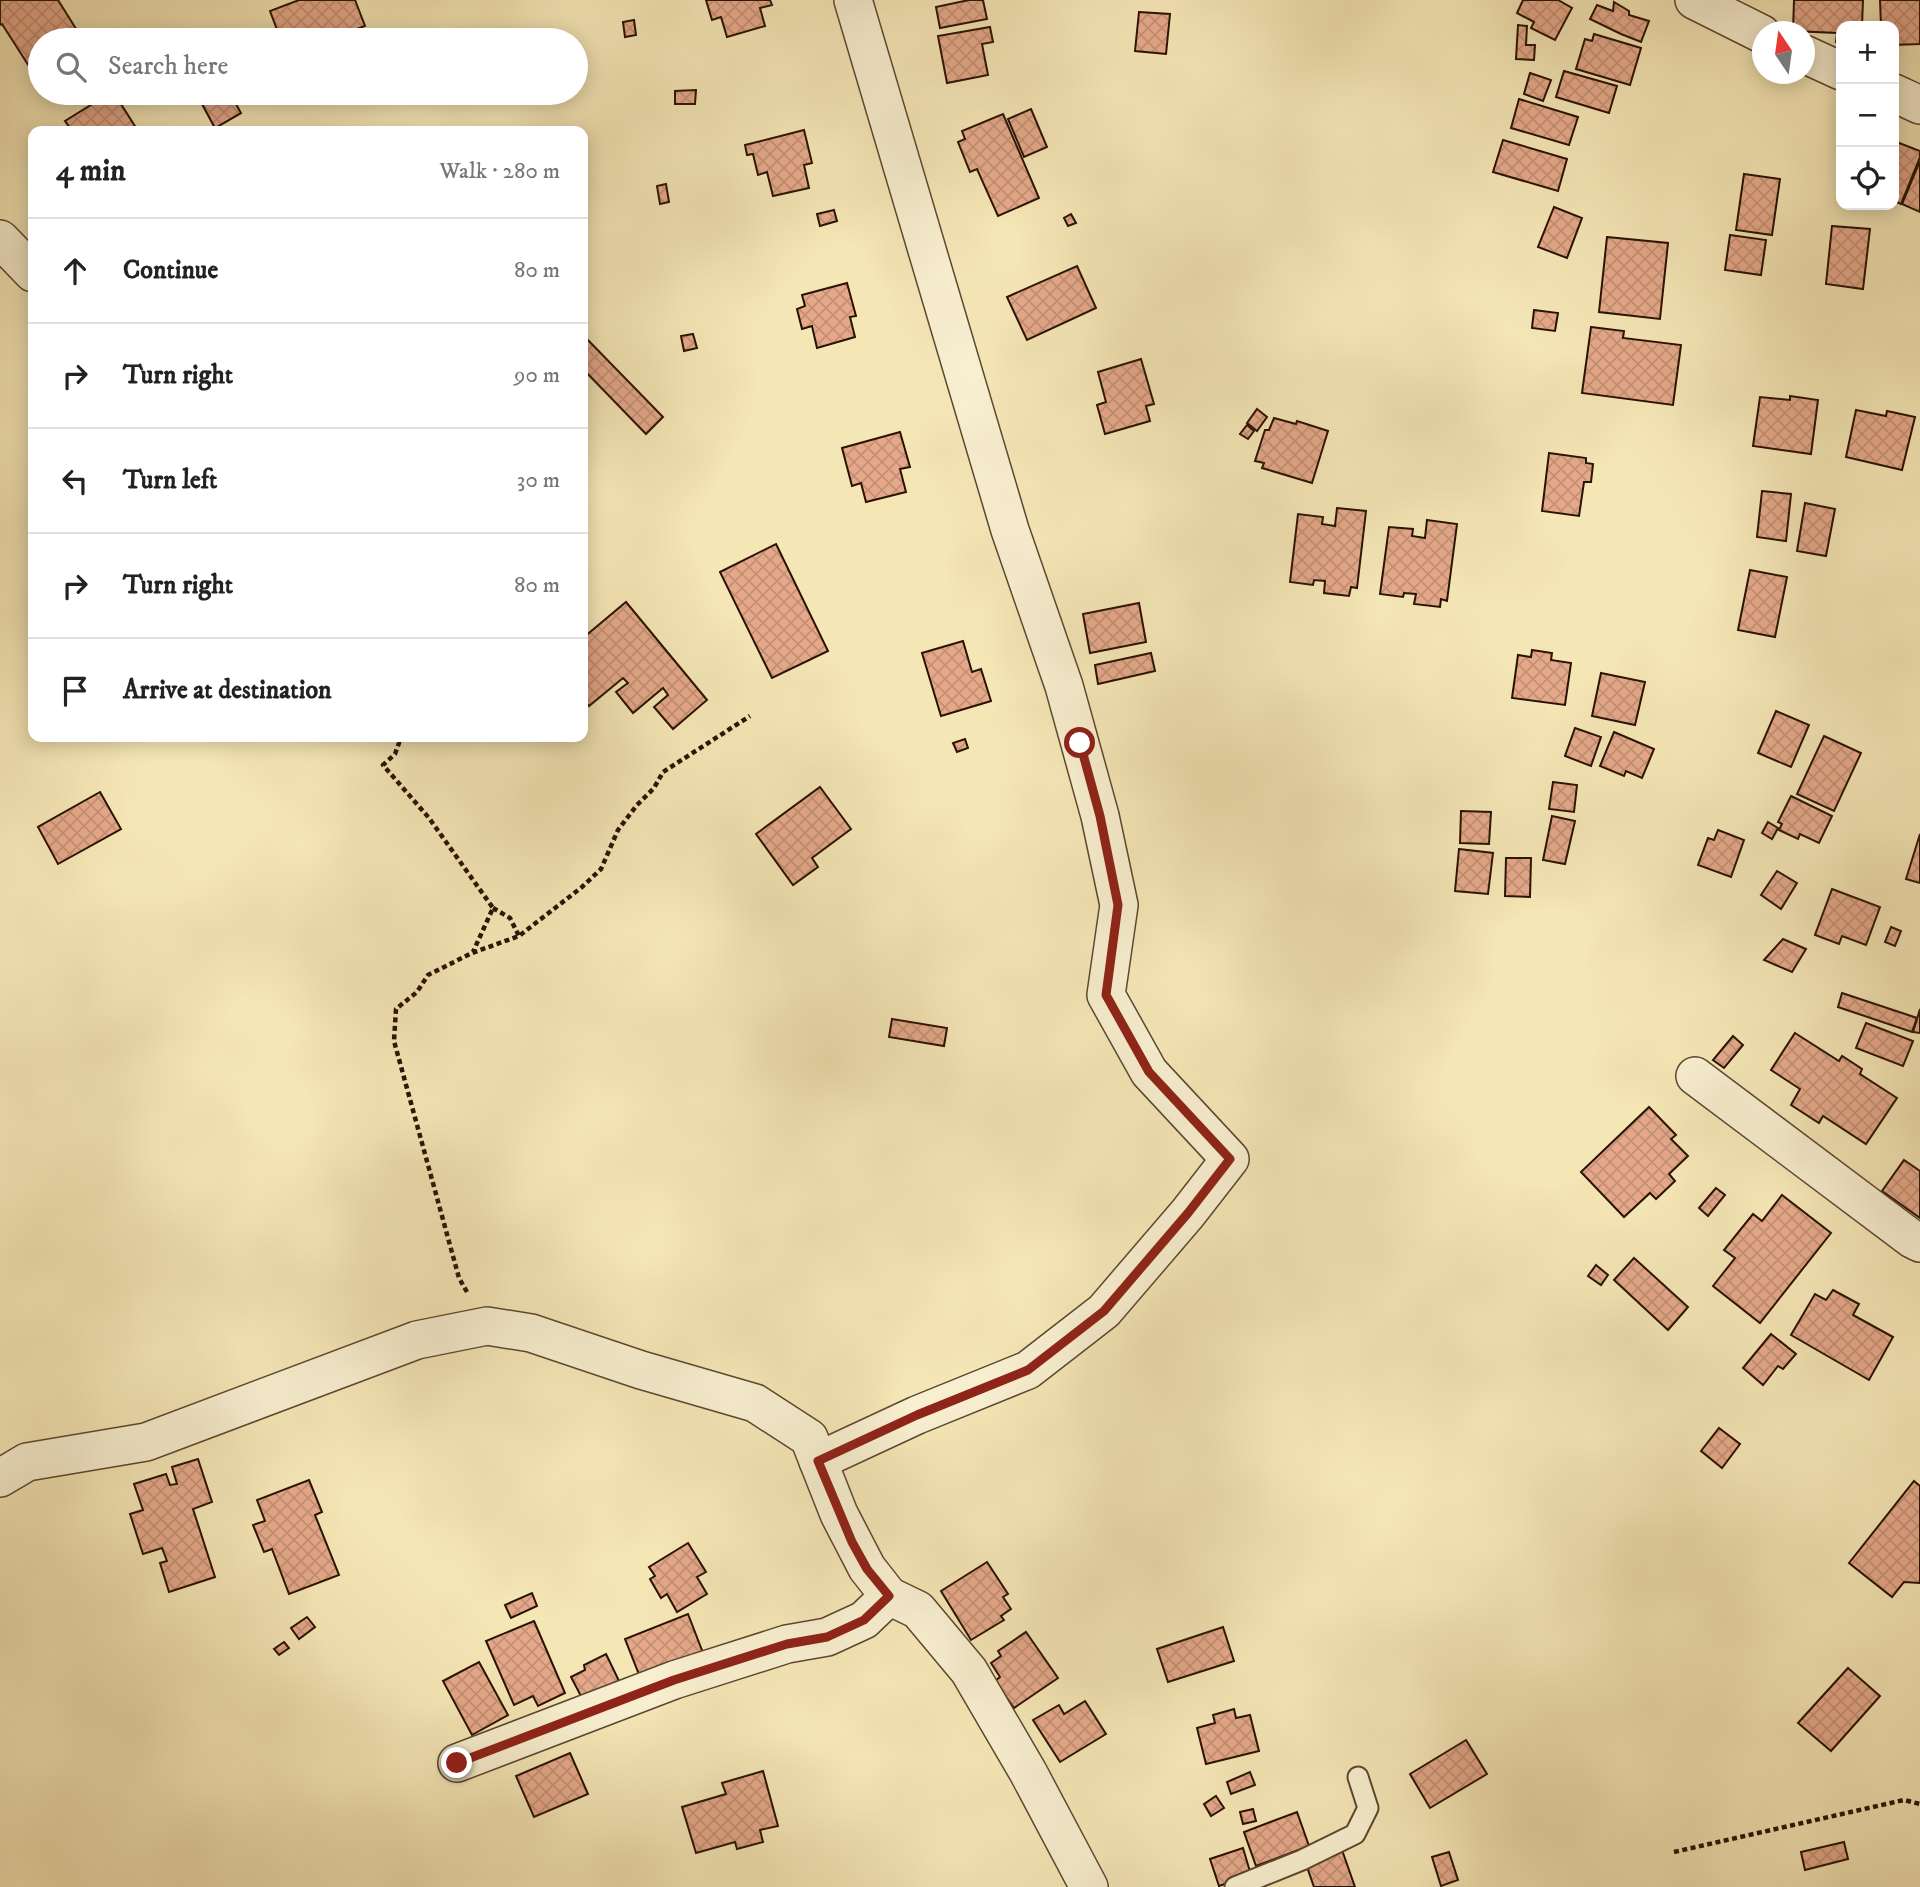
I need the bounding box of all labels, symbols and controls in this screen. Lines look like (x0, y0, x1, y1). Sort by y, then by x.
north arrow (1752, 21, 1815, 84)
map controls (1836, 21, 1899, 210)
button: + (1836, 21, 1899, 84)
search box (28, 28, 588, 105)
icon: search (52, 48, 90, 86)
text: Search here (108, 50, 228, 83)
button: − (1836, 84, 1899, 147)
button: locate (1836, 147, 1899, 210)
text: 4 min (56, 153, 126, 190)
text: Walk · 280 m (439, 157, 560, 186)
icon: ahead (56, 252, 94, 290)
text: Continue (123, 254, 218, 287)
text: 80 m (514, 256, 560, 285)
icon: right (56, 357, 94, 395)
text: Turn right (123, 359, 233, 392)
text: 90 m (514, 361, 560, 390)
icon: left (56, 462, 94, 500)
text: Turn left (123, 464, 217, 497)
text: 30 m (517, 466, 560, 495)
icon: right (56, 567, 94, 605)
text: Turn right (123, 569, 233, 602)
text: 80 m (514, 571, 560, 600)
icon: arrive (56, 672, 94, 710)
text: Arrive at destination (123, 674, 332, 707)
route start (1064, 727, 1095, 758)
route end (441, 1747, 472, 1778)

